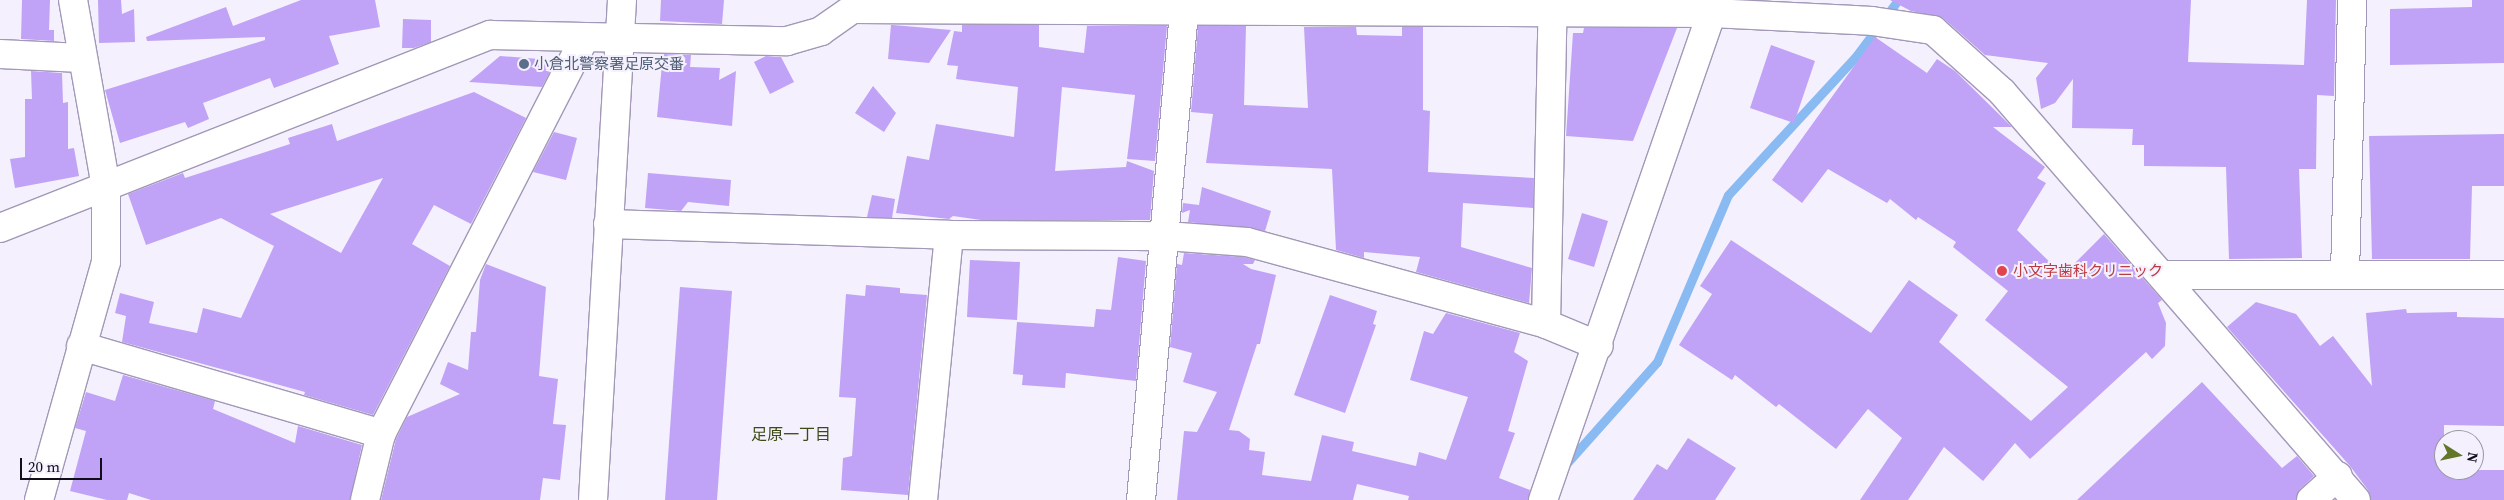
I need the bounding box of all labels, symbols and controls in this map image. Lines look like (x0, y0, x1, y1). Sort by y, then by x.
place label: 小倉北警察署足原交番 (534, 55, 684, 73)
marker: 小倉北警察署足原交番 (518, 58, 530, 70)
place label: 小文字歯科クリニック (2013, 262, 2163, 280)
marker: 小文字歯科クリニック (1995, 264, 2009, 278)
district label: 足原一丁目 (751, 424, 831, 444)
north arrow (2434, 430, 2484, 480)
scale bar (22, 448, 105, 480)
text: N (2462, 451, 2484, 464)
text: 20 m (28, 456, 60, 477)

